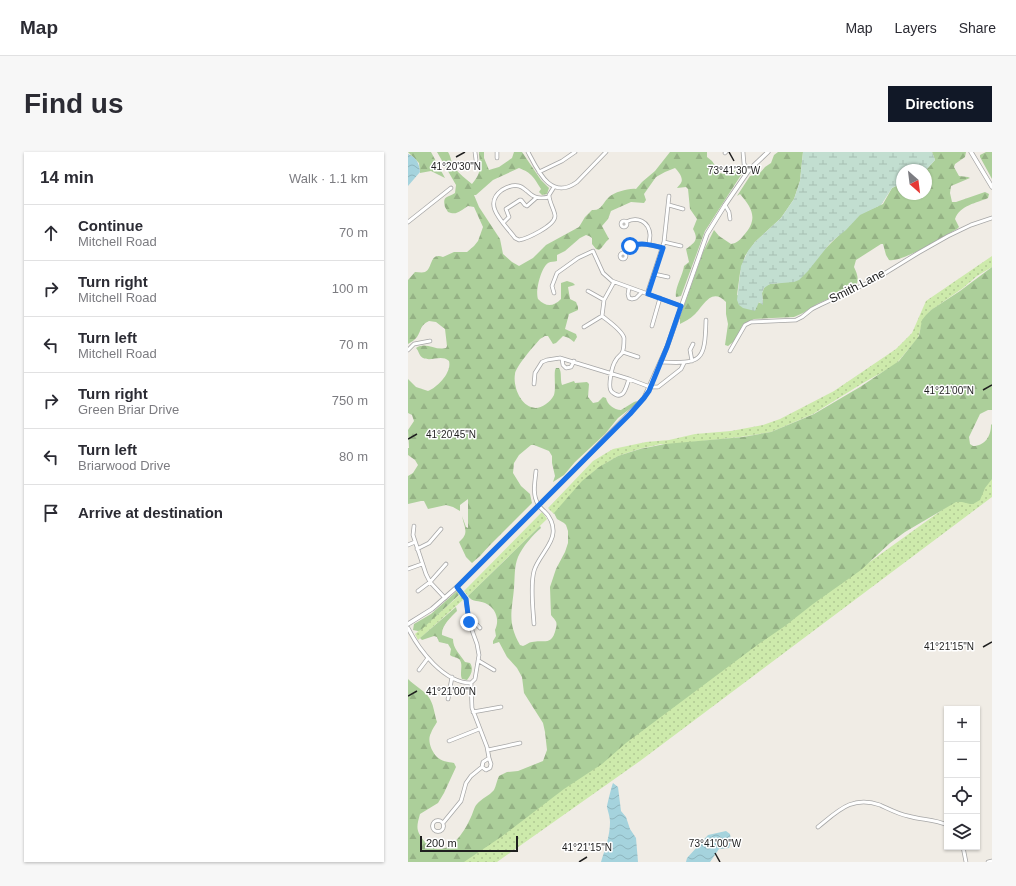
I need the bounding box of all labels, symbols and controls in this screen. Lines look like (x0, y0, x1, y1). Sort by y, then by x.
text: Map (20, 17, 58, 38)
text: Map (845, 20, 873, 36)
text: Layers (895, 20, 937, 36)
text: Share (959, 20, 996, 36)
button: Directions (888, 86, 992, 122)
text: Find us (24, 88, 124, 119)
text: 41°20'30"N (431, 161, 481, 172)
north arrow (896, 164, 932, 200)
text: 73°41'30"W (708, 165, 761, 176)
text: 14 min (40, 168, 94, 187)
text: Walk · 1.1 km (289, 171, 368, 186)
text: Continue (78, 217, 143, 234)
icon: ahead (40, 222, 62, 244)
text: 70 m (339, 225, 368, 240)
text: Mitchell Road (78, 234, 157, 249)
route start (621, 237, 639, 255)
street label: Smith Lane (827, 266, 888, 306)
text: Turn right (78, 273, 148, 290)
icon: right (40, 278, 62, 300)
text: 100 m (332, 281, 368, 296)
text: Mitchell Road (78, 290, 157, 305)
text: Turn left (78, 329, 137, 346)
icon: left (40, 334, 62, 356)
text: 70 m (339, 337, 368, 352)
text: Mitchell Road (78, 346, 157, 361)
text: Turn right (78, 385, 148, 402)
text: 41°21'00"N (924, 385, 974, 396)
icon: right (40, 390, 62, 412)
text: 750 m (332, 393, 368, 408)
text: Green Briar Drive (78, 402, 179, 417)
text: 41°20'45"N (426, 429, 476, 440)
text: Turn left (78, 441, 137, 458)
icon: left (40, 446, 62, 468)
text: 80 m (339, 449, 368, 464)
text: Briarwood Drive (78, 458, 170, 473)
icon: arrive (40, 502, 62, 524)
text: Arrive at destination (78, 504, 223, 521)
route end (460, 613, 478, 631)
text: 41°21'15"N (924, 641, 974, 652)
text: 41°21'00"N (426, 686, 476, 697)
map controls (944, 706, 980, 850)
button: + (944, 706, 980, 742)
button: − (944, 742, 980, 778)
button: locate (944, 778, 980, 814)
button: layers (944, 814, 980, 850)
scale bar (420, 834, 518, 853)
text: 200 m (426, 837, 457, 849)
text: 73°41'00"W (689, 838, 742, 849)
text: 41°21'15"N (562, 842, 612, 853)

